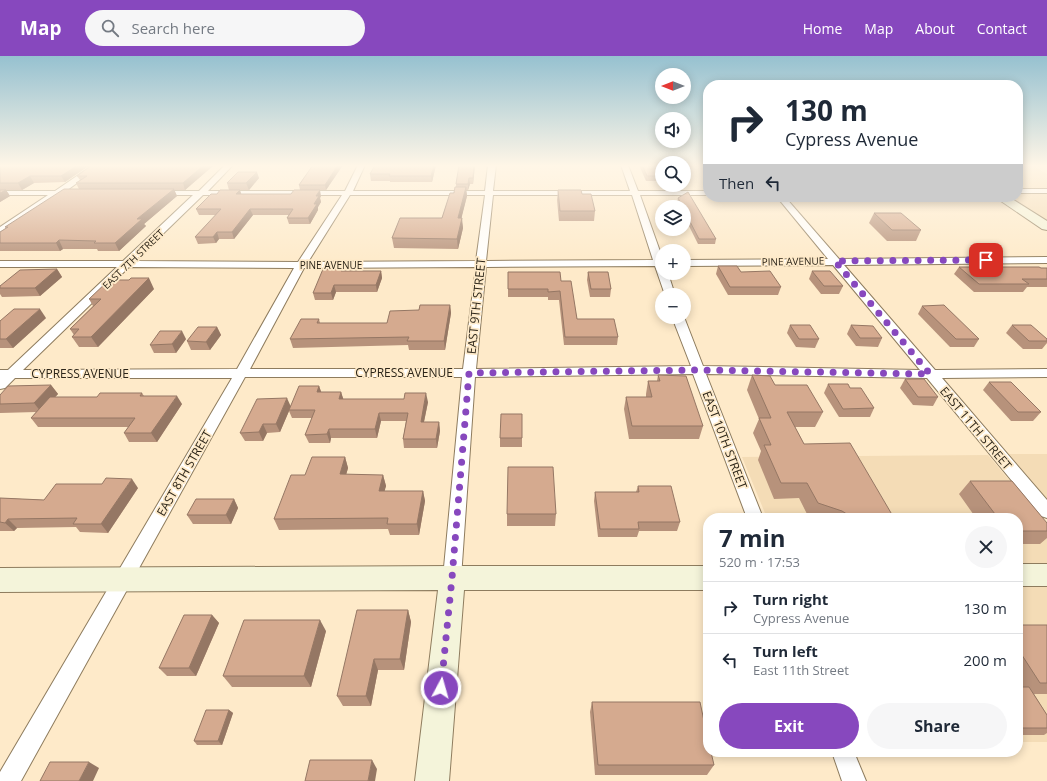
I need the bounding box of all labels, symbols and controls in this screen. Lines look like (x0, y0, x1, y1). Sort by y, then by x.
search box (85, 10, 365, 46)
text: Map (20, 15, 61, 41)
icon: search (99, 17, 121, 39)
text: Search here (131, 18, 215, 38)
text: Home (803, 19, 842, 38)
text: Map (864, 19, 893, 38)
text: About (915, 19, 955, 38)
text: Contact (977, 19, 1027, 38)
north arrow (655, 68, 691, 104)
map controls (655, 68, 691, 324)
text: 130 m (785, 91, 868, 129)
icon: right (719, 96, 771, 148)
button: sound (655, 112, 691, 148)
text: Cypress Avenue (785, 127, 918, 151)
button: search (655, 156, 691, 192)
icon: left (762, 172, 784, 194)
text: Then (719, 173, 754, 193)
button: layers (655, 200, 691, 236)
street label: EAST 7TH STREET (99, 226, 167, 292)
pin (969, 243, 1003, 277)
button: + (655, 244, 691, 280)
icon: arrive (975, 249, 997, 271)
street label: PINE AVENUE (762, 253, 824, 269)
street label: EAST 9TH STREET (463, 257, 490, 355)
street label: PINE AVENUE (300, 258, 362, 272)
button: − (655, 288, 691, 324)
street label: CYPRESS AVENUE (355, 364, 453, 381)
street label: CYPRESS AVENUE (31, 365, 129, 382)
street label: EAST 11TH STREET (936, 383, 1016, 473)
street label: EAST 10TH STREET (699, 389, 752, 492)
street label: EAST 8TH STREET (153, 427, 216, 519)
text: 7 min (719, 521, 786, 554)
button: close (965, 526, 1007, 568)
text: 520 m · 17:53 (719, 553, 800, 571)
text: Turn right (753, 589, 828, 609)
icon: right (719, 597, 741, 619)
text: 130 m (963, 598, 1007, 618)
text: Cypress Avenue (753, 609, 849, 627)
text: Turn left (753, 641, 818, 661)
icon: left (719, 649, 741, 671)
text: 200 m (963, 650, 1007, 670)
text: East 11th Street (753, 661, 849, 679)
position arrow (420, 667, 462, 709)
button: Exit (719, 703, 859, 749)
button: Share (867, 703, 1007, 749)

